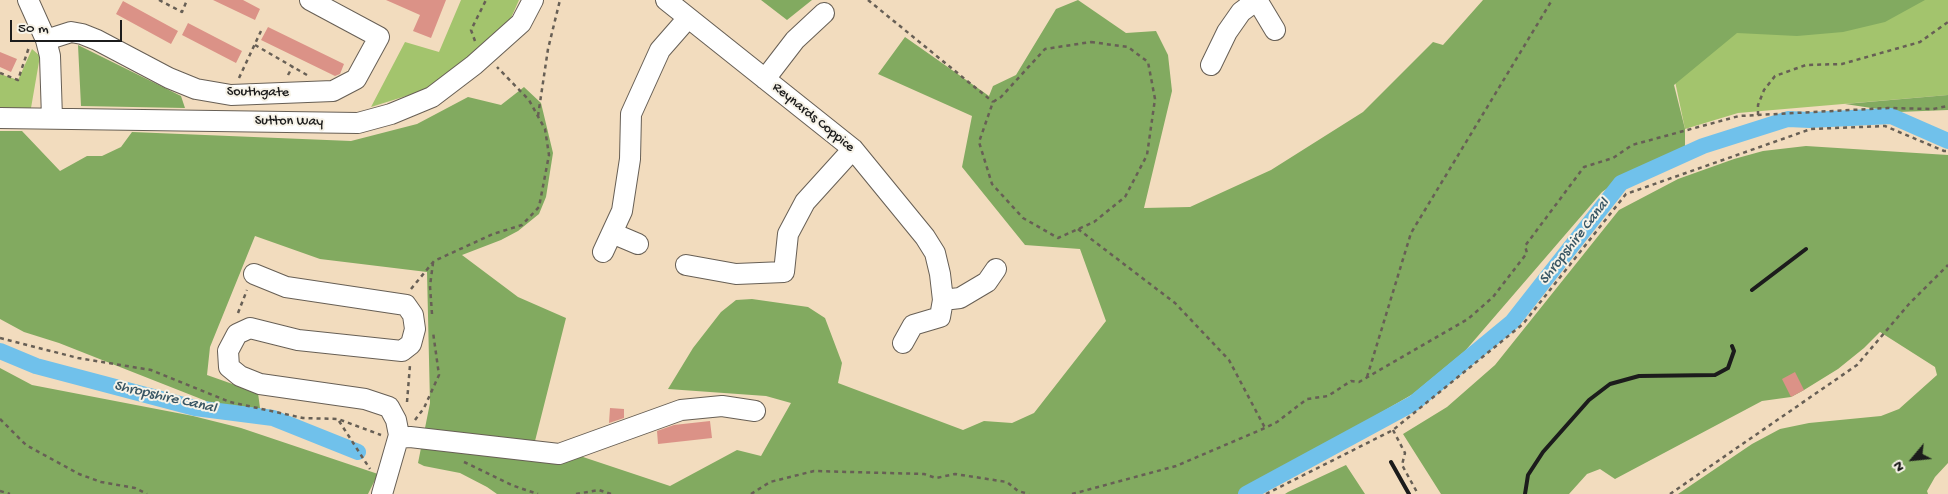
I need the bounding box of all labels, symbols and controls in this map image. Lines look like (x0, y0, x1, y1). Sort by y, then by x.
scale bar (12, 10, 125, 42)
text: 50 m (18, 20, 49, 38)
street label: Reynards Coppice (768, 80, 858, 156)
street label: Southgate (227, 84, 289, 102)
street label: Sutton Way (255, 113, 323, 131)
water label: Shropshire Canal (1536, 195, 1614, 289)
water label: Shropshire Canal (112, 378, 218, 418)
north arrow (1888, 434, 1938, 484)
text: N (1890, 458, 1909, 474)

